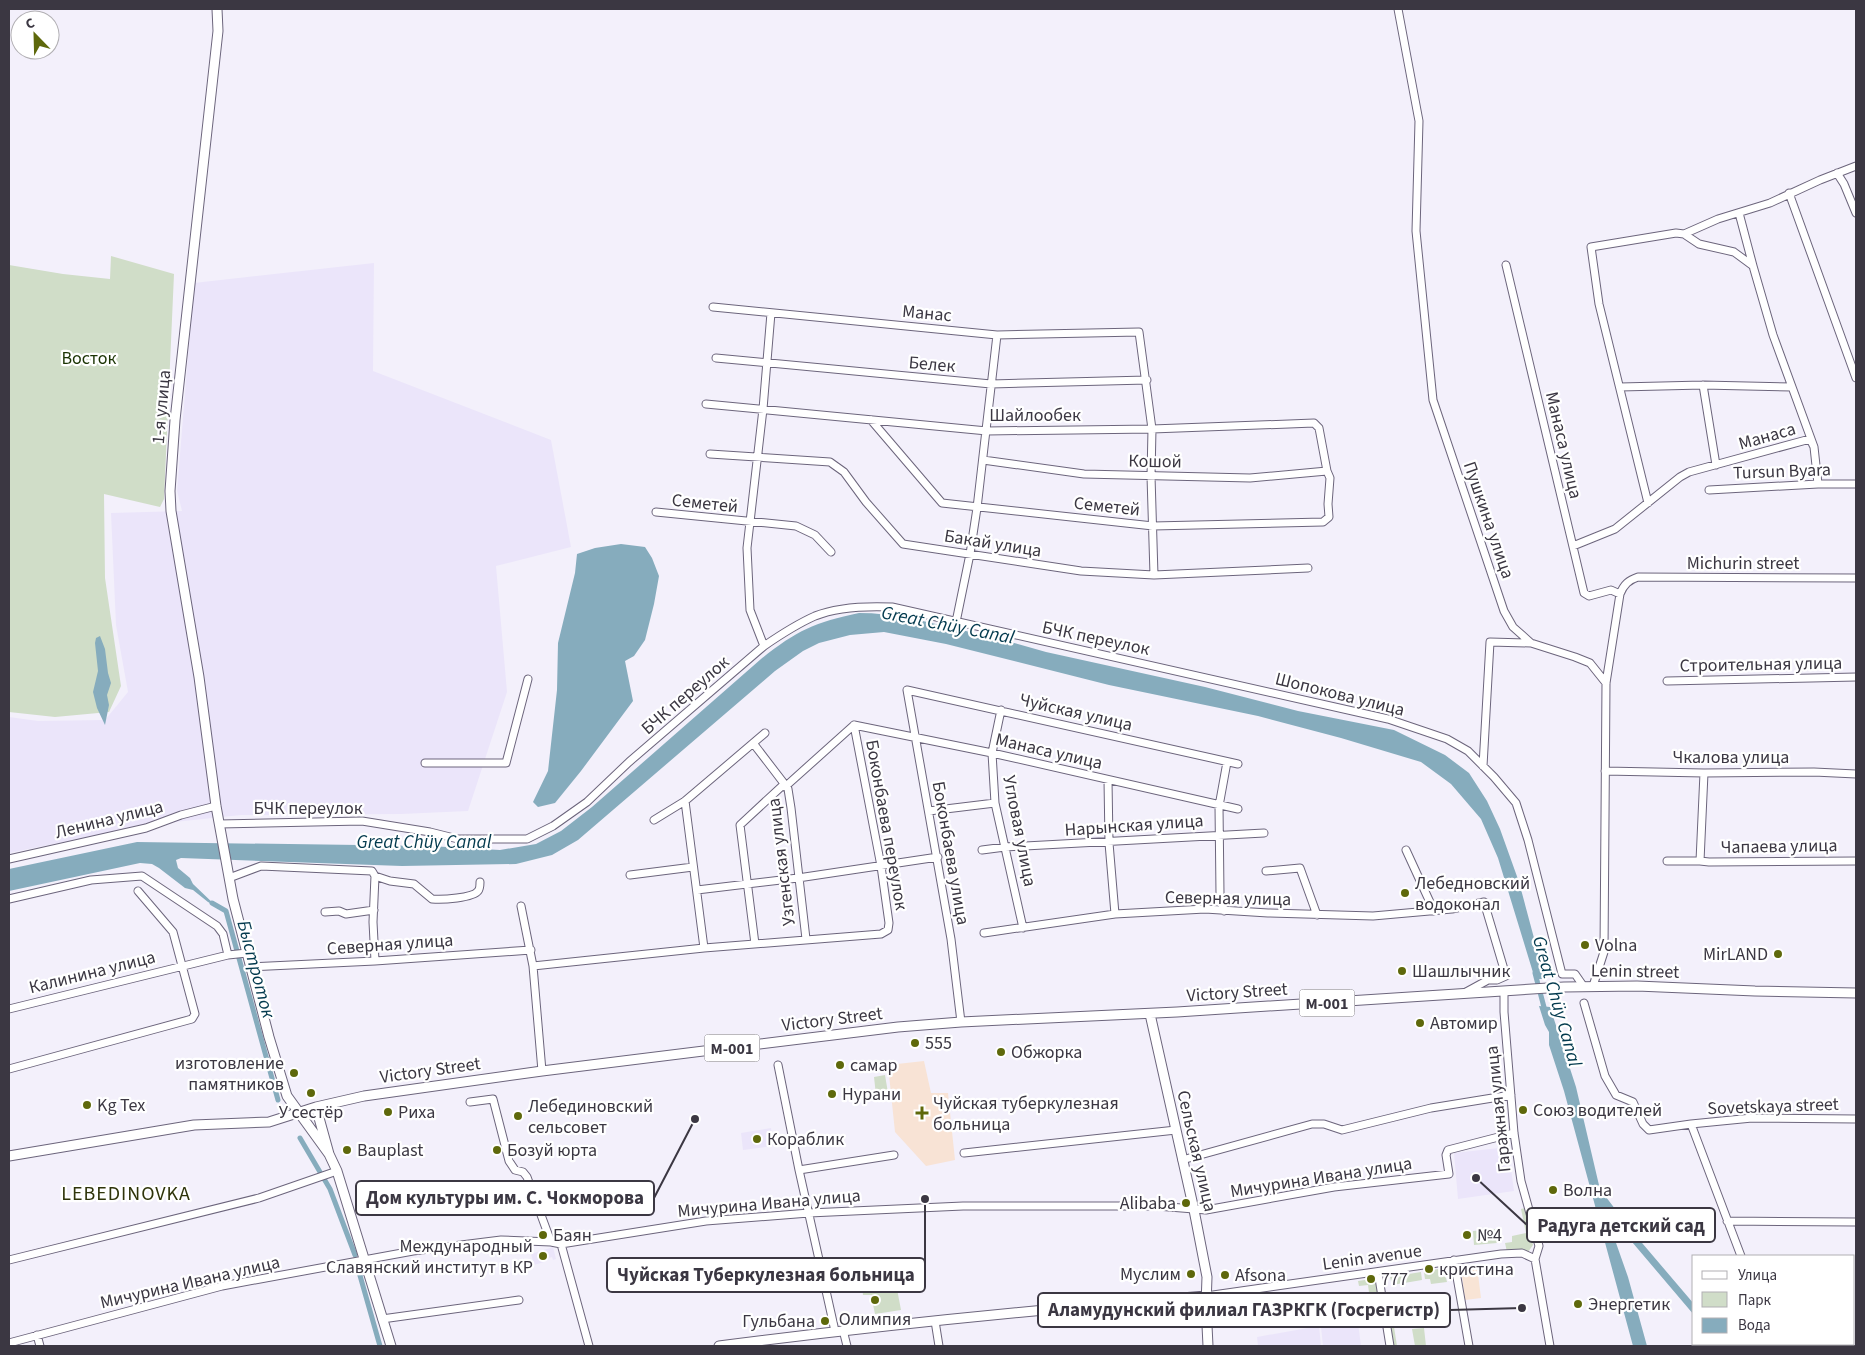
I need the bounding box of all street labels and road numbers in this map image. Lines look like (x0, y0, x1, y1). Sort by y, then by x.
street label: Манас (901, 299, 953, 328)
street label: Белек (908, 350, 956, 379)
street label: 1-я улица (146, 369, 177, 445)
street label: Манаса улица (1539, 389, 1588, 501)
street label: Шайлообек (989, 403, 1081, 428)
street label: Манаса (1736, 416, 1799, 457)
street label: Кошой (1128, 449, 1182, 474)
street label: Tursun Byara (1733, 457, 1831, 486)
street label: Пушкина улица (1457, 458, 1520, 582)
street label: Семетей (671, 488, 739, 519)
street label: Семетей (1073, 491, 1141, 522)
street label: Бакай улица (942, 523, 1043, 564)
street label: Michurin street (1687, 551, 1799, 576)
street label: БЧК переулок (1040, 615, 1152, 662)
street label: БЧК переулок (636, 650, 735, 741)
street label: Строительная улица (1680, 651, 1843, 678)
street label: Шопокова улица (1273, 666, 1407, 723)
street label: Чуйская улица (1017, 687, 1135, 738)
street label: Манаса улица (993, 727, 1105, 776)
street label: Боконбаева переулок (859, 738, 914, 912)
street label: Чкалова улица (1673, 745, 1789, 770)
street label: Угловая улица (996, 773, 1043, 889)
street label: Боконбаева улица (926, 779, 975, 927)
street label: Ленина улица (52, 794, 166, 845)
street label: БЧК переулок (253, 796, 363, 821)
street label: Узгенская улица (761, 797, 802, 927)
street label: Нарынская улица (1064, 808, 1204, 843)
street label: Чапаева улица (1720, 833, 1838, 860)
street label: Северная улица (1165, 885, 1291, 912)
street label: Северная улица (326, 928, 454, 961)
street label: Калинина улица (26, 945, 158, 1000)
street label: Lenin street (1591, 958, 1679, 985)
street label: Victory Street (1186, 977, 1288, 1008)
road number: М-001 (1300, 990, 1354, 1016)
street label: Victory Street (780, 1001, 884, 1038)
road number: М-001 (704, 1034, 760, 1062)
street label: Гаражная улица (1479, 1045, 1518, 1173)
street label: Victory Street (378, 1051, 482, 1090)
street label: Сельская улица (1170, 1088, 1223, 1214)
street label: Sovetskaya street (1707, 1092, 1839, 1121)
street label: Мичурина Ивана улица (1228, 1151, 1414, 1204)
street label: Мичурина Ивана улица (676, 1183, 862, 1224)
street label: Lenin avenue (1321, 1238, 1423, 1277)
street label: Мичурина Ивана улица (98, 1250, 282, 1315)

